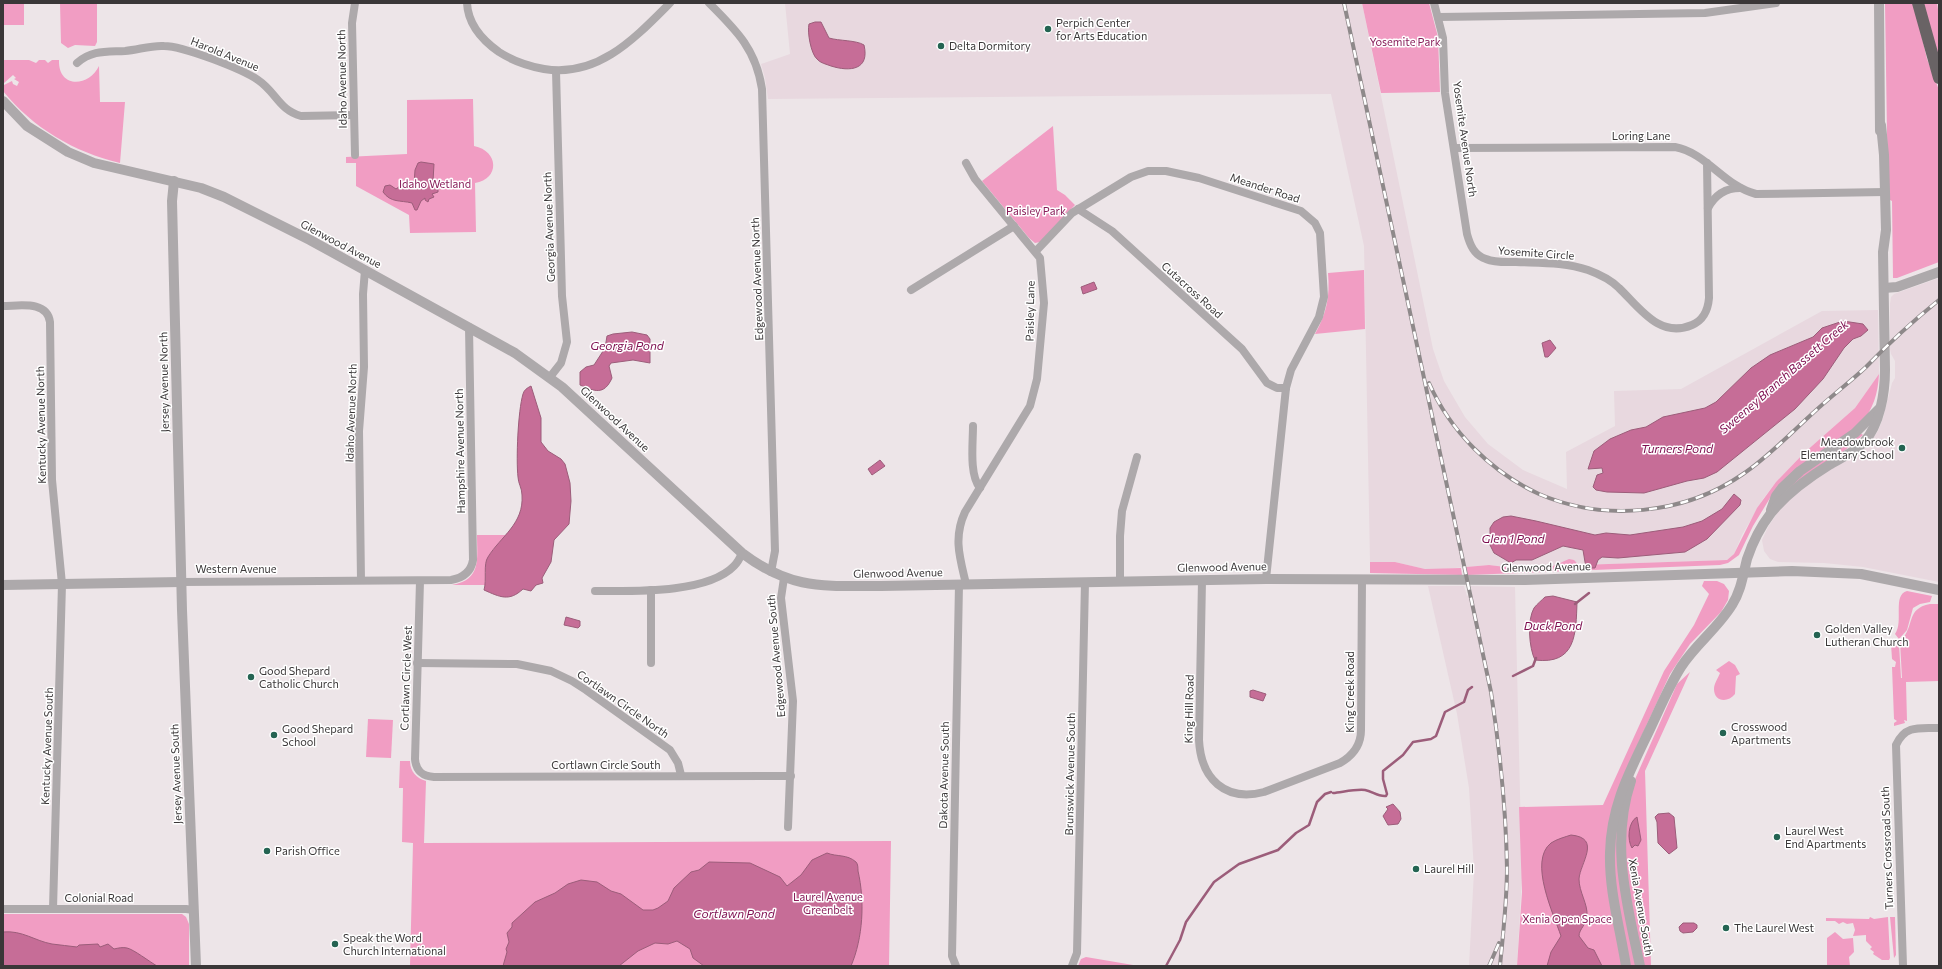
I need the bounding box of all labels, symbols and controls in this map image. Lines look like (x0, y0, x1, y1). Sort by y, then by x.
place label: Perpich Center for Arts Education (1056, 16, 1147, 42)
marker: Perpich Center for Arts Education (1043, 24, 1053, 34)
street label: Idaho Avenue North (334, 29, 349, 129)
street label: Harold Avenue (189, 34, 262, 73)
park label: Yosemite Park (1369, 35, 1441, 48)
place label: Delta Dormitory (949, 39, 1031, 52)
marker: Delta Dormitory (936, 41, 946, 51)
street label: Yosemite Avenue North (1451, 80, 1480, 198)
street label: Loring Lane (1612, 129, 1671, 142)
street label: Meander Road (1229, 170, 1302, 205)
street label: Georgia Avenue North (540, 172, 557, 282)
park label: Idaho Wetland (399, 177, 471, 190)
park label: Paisley Park (1006, 204, 1066, 217)
street label: Glenwood Avenue (299, 217, 384, 270)
street label: Edgewood Avenue North (748, 217, 765, 341)
street label: Yosemite Circle (1497, 243, 1575, 262)
street label: Cutacross Road (1159, 259, 1226, 321)
street label: Paisley Lane (1022, 280, 1037, 342)
water label: Sweeney Branch Bassett Creek (1716, 316, 1851, 436)
street label: Jersey Avenue North (156, 332, 172, 432)
water label: Georgia Pond (590, 338, 665, 352)
street label: Idaho Avenue North (342, 363, 359, 463)
street label: Kentucky Avenue North (33, 366, 48, 484)
street label: Glenwood Avenue (578, 383, 653, 454)
street label: Hampshire Avenue North (452, 388, 467, 514)
place label: Meadowbrook Elementary School (1801, 435, 1894, 461)
water label: Turners Pond (1641, 441, 1714, 455)
marker: Meadowbrook Elementary School (1897, 443, 1907, 453)
water label: Glen 1 Pond (1481, 531, 1546, 545)
street label: Glenwood Avenue (1177, 559, 1267, 574)
street label: Glenwood Avenue (1501, 559, 1591, 574)
street label: Western Avenue (196, 562, 277, 575)
street label: Glenwood Avenue (853, 565, 943, 580)
street label: Edgewood Avenue South (764, 594, 787, 718)
water label: Duck Pond (1524, 618, 1583, 632)
place label: Golden Valley Lutheran Church (1825, 622, 1908, 648)
street label: Cortlawn Circle West (397, 625, 414, 731)
marker: Golden Valley Lutheran Church (1812, 630, 1822, 640)
street label: King Creek Road (1343, 651, 1356, 733)
place label: Good Shepard Catholic Church (259, 664, 339, 690)
street label: Cortlawn Circle North (575, 667, 672, 740)
marker: Good Shepard Catholic Church (246, 672, 256, 682)
street label: King Hill Road (1181, 674, 1196, 744)
street label: Kentucky Avenue South (38, 687, 55, 805)
street label: Brunswick Avenue South (1062, 713, 1077, 835)
place label: Crosswood Apartments (1731, 720, 1791, 746)
street label: Dakota Avenue South (936, 721, 951, 829)
place label: Good Shepard School (282, 722, 353, 748)
street label: Jersey Avenue South (167, 724, 185, 824)
marker: Crosswood Apartments (1718, 728, 1728, 738)
marker: Good Shepard School (269, 730, 279, 740)
street label: Cortlawn Circle South (551, 758, 661, 771)
street label: Turners Crossroad South (1878, 786, 1895, 910)
place label: Laurel West End Apartments (1785, 824, 1866, 850)
marker: Laurel West End Apartments (1772, 832, 1782, 842)
place label: Parish Office (275, 844, 340, 857)
marker: Parish Office (262, 846, 272, 856)
street label: Xenia Avenue South (1627, 857, 1656, 957)
place label: Laurel Hill (1424, 862, 1474, 875)
marker: Laurel Hill (1411, 864, 1421, 874)
park label: Laurel Avenue Greenbelt (793, 890, 863, 916)
street label: Colonial Road (65, 891, 133, 904)
water label: Cortlawn Pond (693, 906, 776, 920)
park label: Xenia Open Space (1522, 912, 1612, 925)
place label: The Laurel West (1734, 921, 1815, 934)
marker: The Laurel West (1721, 923, 1731, 933)
place label: Speak the Word Church International (343, 931, 446, 957)
marker: Speak the Word Church International (330, 939, 340, 949)

